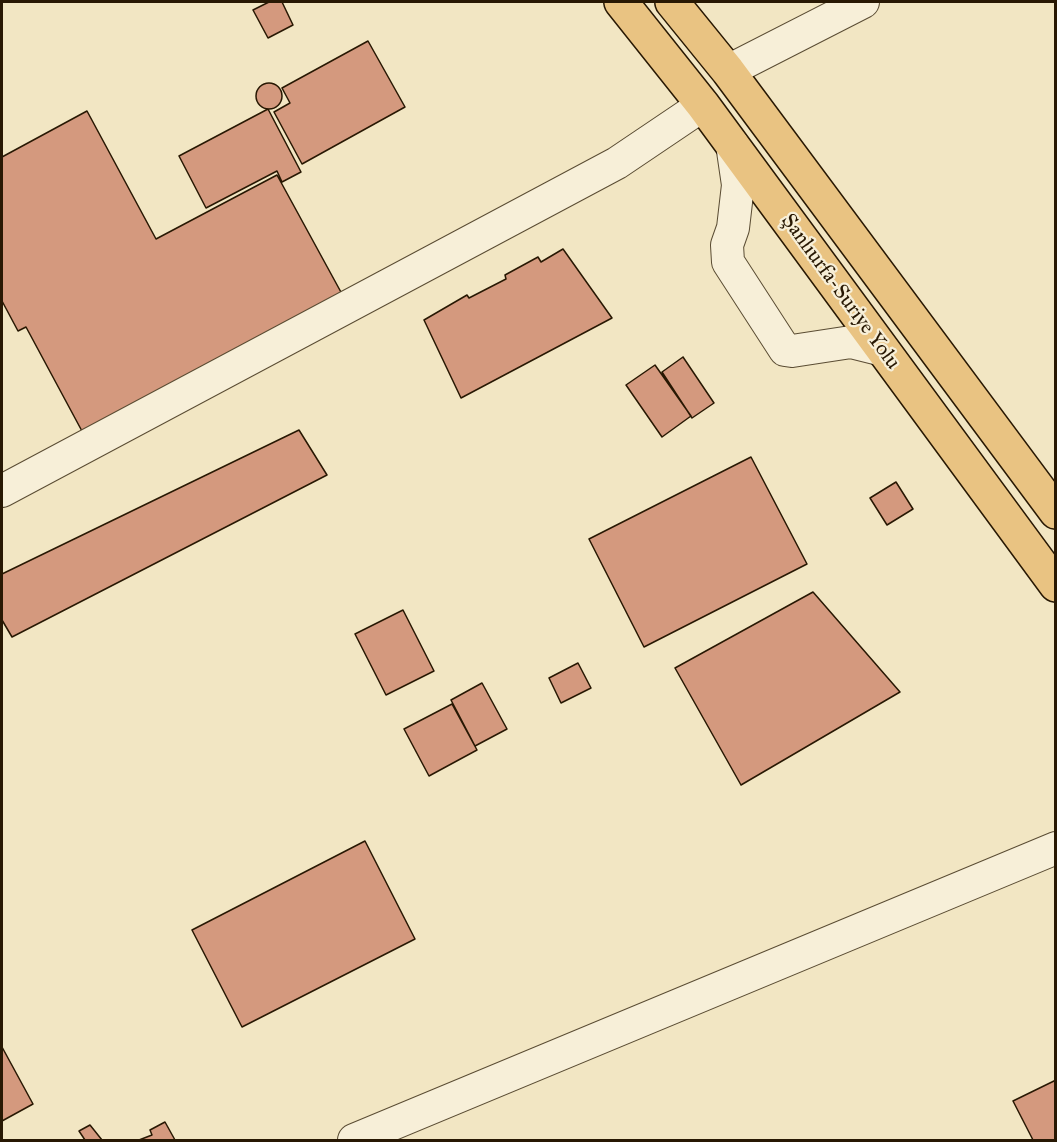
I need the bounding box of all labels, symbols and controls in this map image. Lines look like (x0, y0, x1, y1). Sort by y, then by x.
street label: Şanlıurfa-Suriye Yolu (775, 209, 905, 375)

